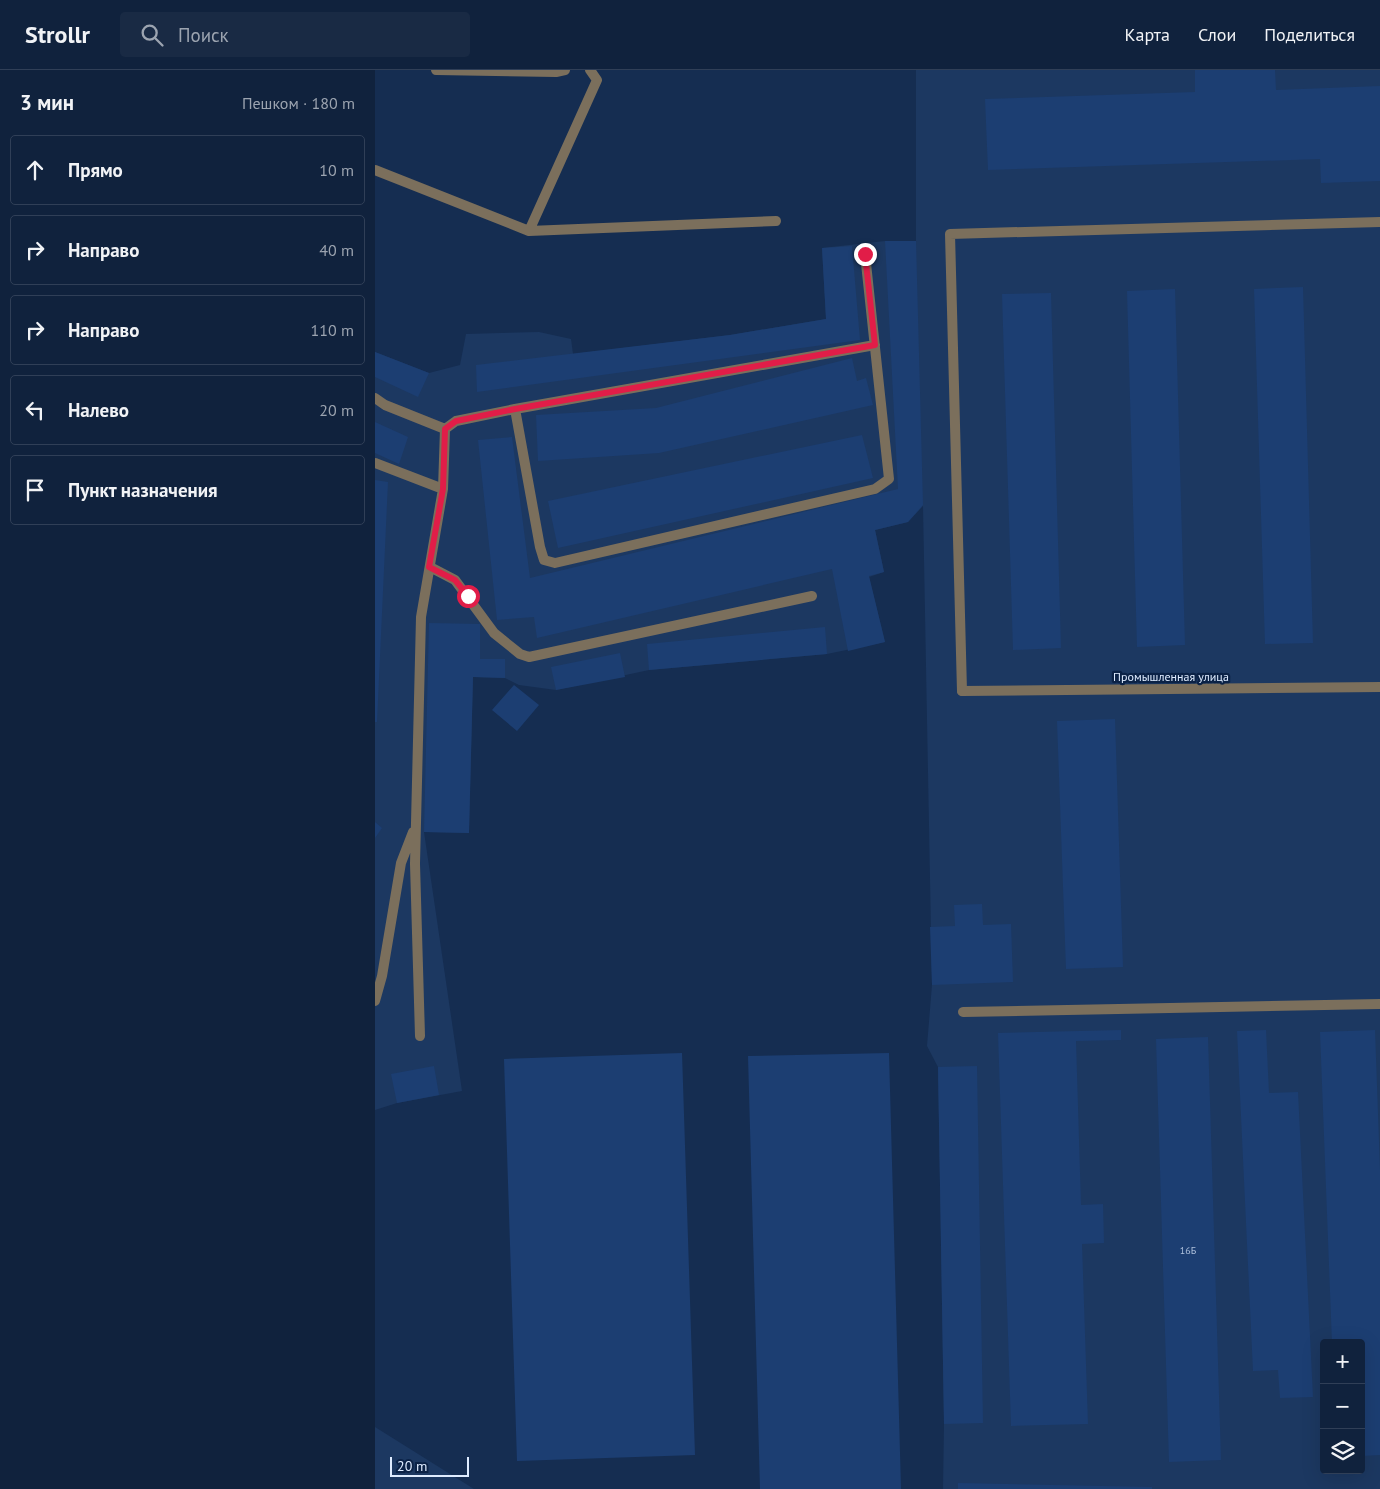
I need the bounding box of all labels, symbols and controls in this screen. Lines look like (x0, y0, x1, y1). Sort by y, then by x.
search box (120, 12, 470, 57)
text: Strollr (25, 19, 90, 50)
icon: search (138, 21, 166, 49)
text: Поиск (178, 23, 229, 47)
text: Карта (1125, 23, 1170, 46)
text: Слои (1198, 23, 1236, 46)
text: Поделиться (1264, 23, 1355, 46)
text: 3 мин (20, 89, 74, 116)
text: Пешком · 180 m (242, 93, 355, 113)
icon: ahead (21, 156, 49, 184)
text: Прямо (68, 158, 123, 182)
text: 10 m (319, 160, 354, 180)
icon: right (21, 236, 49, 264)
text: Направо (68, 238, 139, 262)
text: 40 m (319, 240, 354, 260)
route end (854, 243, 877, 266)
icon: right (21, 316, 49, 344)
text: Направо (68, 318, 139, 342)
text: 110 m (311, 320, 354, 340)
icon: left (21, 396, 49, 424)
text: Налево (68, 398, 129, 422)
text: 20 m (319, 400, 354, 420)
icon: arrive (21, 476, 49, 504)
text: Пункт назначения (68, 478, 218, 502)
route start (457, 585, 480, 608)
street label: Промышленная улица (1113, 669, 1229, 684)
house number: 16Б (1180, 1244, 1197, 1257)
map controls (1320, 1339, 1365, 1474)
button: + (1320, 1339, 1365, 1384)
button: − (1320, 1384, 1365, 1429)
button: layers (1320, 1429, 1365, 1474)
scale bar (390, 1454, 469, 1477)
text: 20 m (397, 1457, 427, 1475)

